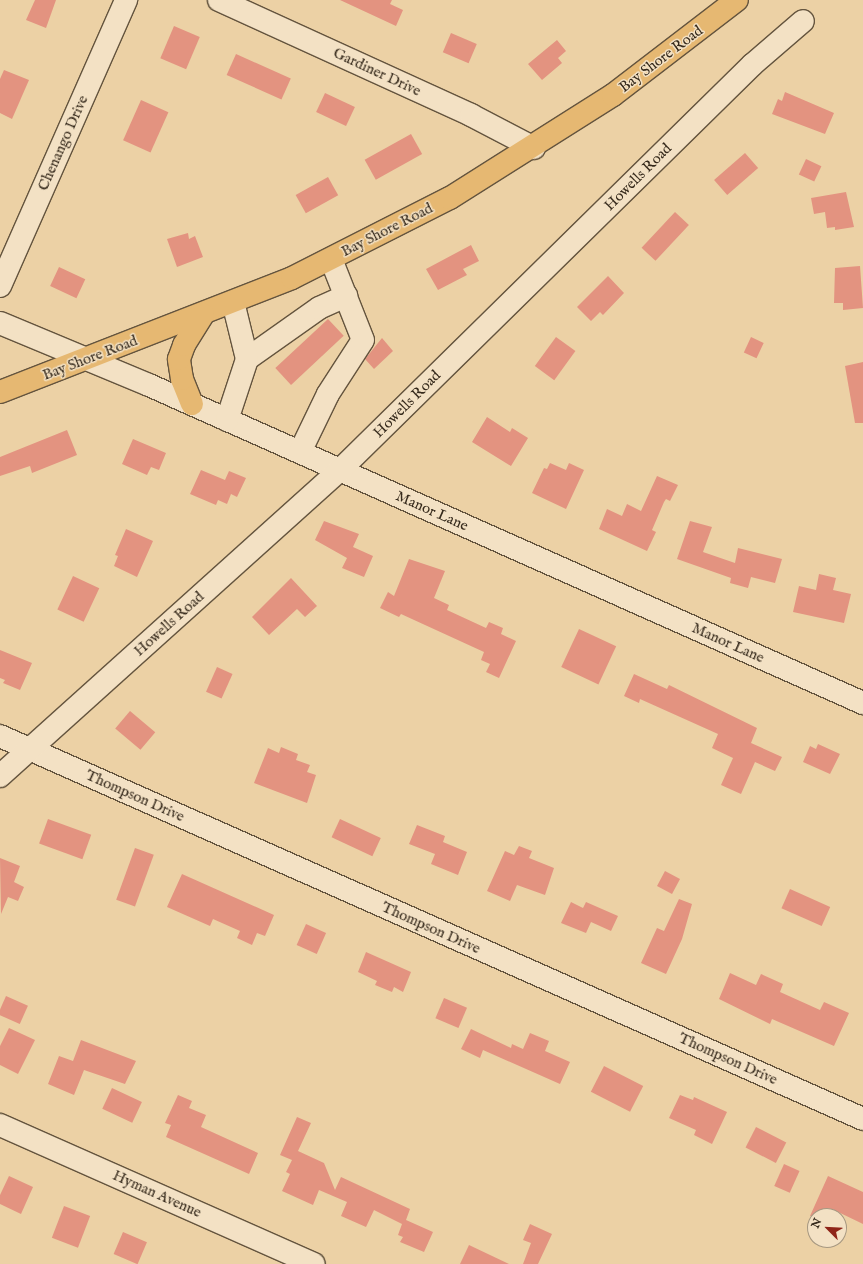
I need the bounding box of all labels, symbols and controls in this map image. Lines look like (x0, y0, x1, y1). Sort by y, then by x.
street label: Bay Shore Road (616, 22, 706, 96)
street label: Gardiner Drive (330, 44, 424, 100)
street label: Chenango Drive (34, 93, 92, 193)
street label: Howells Road (601, 140, 675, 214)
street label: Bay Shore Road (338, 199, 436, 261)
street label: Bay Shore Road (40, 332, 140, 384)
street label: Howells Road (370, 367, 444, 441)
street label: Manor Lane (393, 487, 471, 535)
street label: Howells Road (130, 588, 208, 660)
street label: Manor Lane (689, 619, 767, 667)
street label: Thompson Drive (83, 766, 187, 826)
street label: Thompson Drive (379, 898, 483, 958)
street label: Thompson Drive (676, 1029, 780, 1089)
street label: Hyman Avenue (110, 1166, 204, 1222)
north arrow (807, 1208, 847, 1248)
text: N (809, 1216, 825, 1231)

